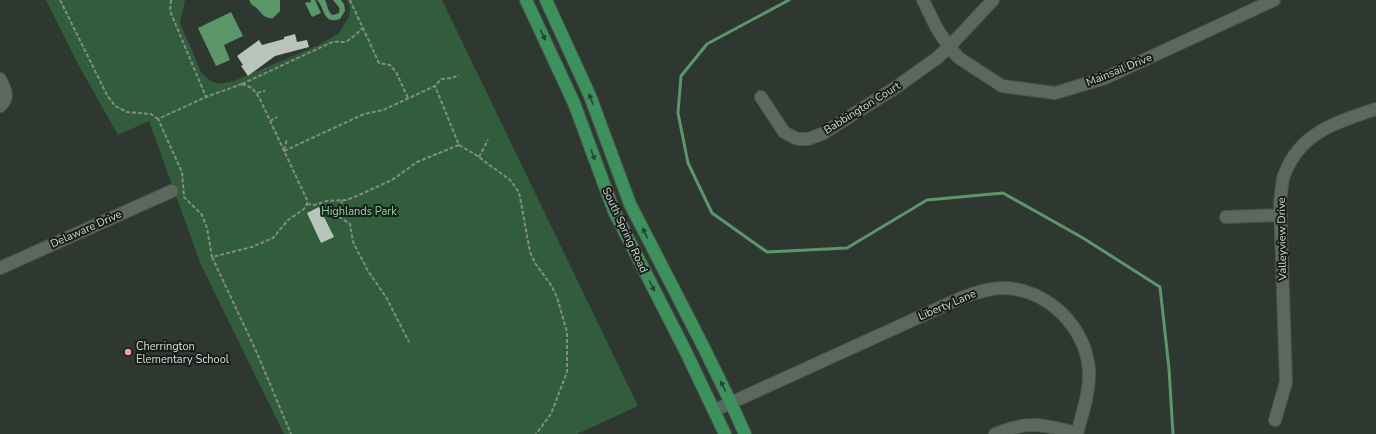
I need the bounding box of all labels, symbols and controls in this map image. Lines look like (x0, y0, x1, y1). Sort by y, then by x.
one-way arrow (540, 30, 546, 41)
street label: Mainsail Drive (1084, 50, 1154, 90)
street label: Babbington Court (821, 78, 903, 138)
one-way arrow (588, 92, 594, 104)
one-way arrow (590, 150, 596, 162)
street label: South Spring Road (599, 185, 651, 275)
street label: Valleyview Drive (1274, 197, 1290, 282)
park label: Highlands Park (321, 204, 397, 219)
street label: Delaware Drive (48, 207, 124, 251)
one-way arrow (642, 227, 648, 238)
one-way arrow (649, 280, 656, 292)
street label: Liberty Lane (916, 286, 978, 324)
place label: Cherrington Elementary School (136, 339, 230, 367)
marker: Cherrington Elementary School (123, 347, 133, 357)
one-way arrow (720, 380, 726, 391)

